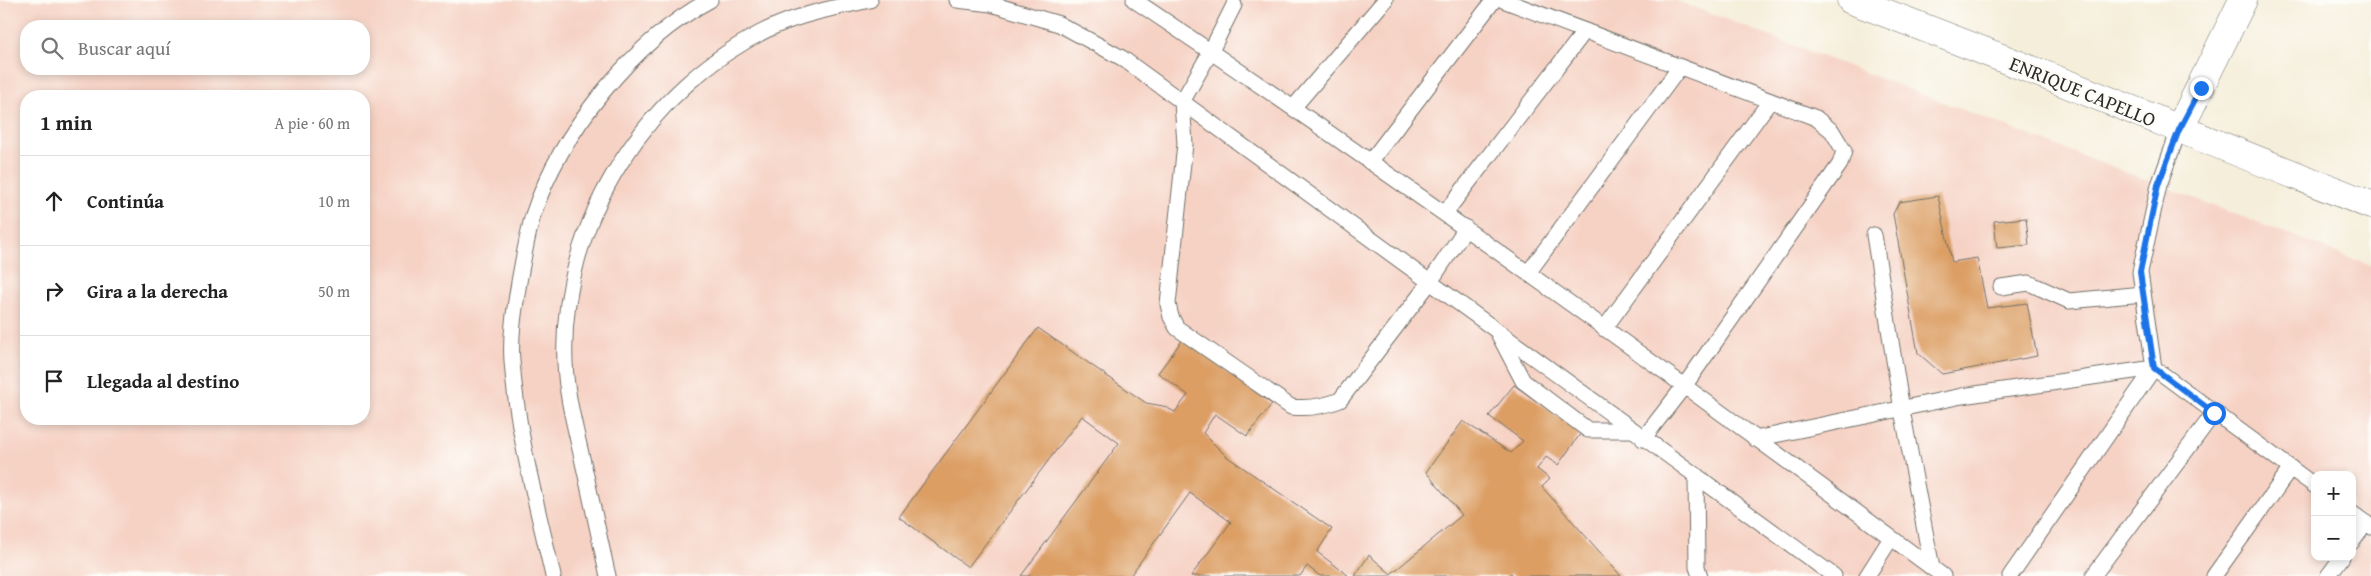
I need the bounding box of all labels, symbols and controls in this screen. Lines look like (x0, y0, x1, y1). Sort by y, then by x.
search box (20, 20, 370, 75)
icon: search (38, 34, 66, 62)
text: Buscar aquí (78, 34, 171, 62)
street label: ENRIQUE CAPELLO (2005, 48, 2161, 134)
route end (2190, 77, 2213, 100)
text: 1 min (40, 107, 92, 138)
text: A pie · 60 m (274, 111, 350, 135)
icon: ahead (40, 187, 68, 215)
text: Continúa (87, 187, 164, 215)
text: 10 m (318, 189, 350, 213)
icon: right (40, 277, 68, 305)
text: Gira a la derecha (87, 277, 228, 305)
text: 50 m (318, 279, 350, 303)
icon: arrive (40, 367, 68, 395)
text: Llegada al destino (87, 367, 239, 395)
route start (2203, 402, 2226, 425)
map controls (2311, 471, 2356, 561)
button: + (2311, 471, 2356, 516)
button: − (2311, 516, 2356, 561)

